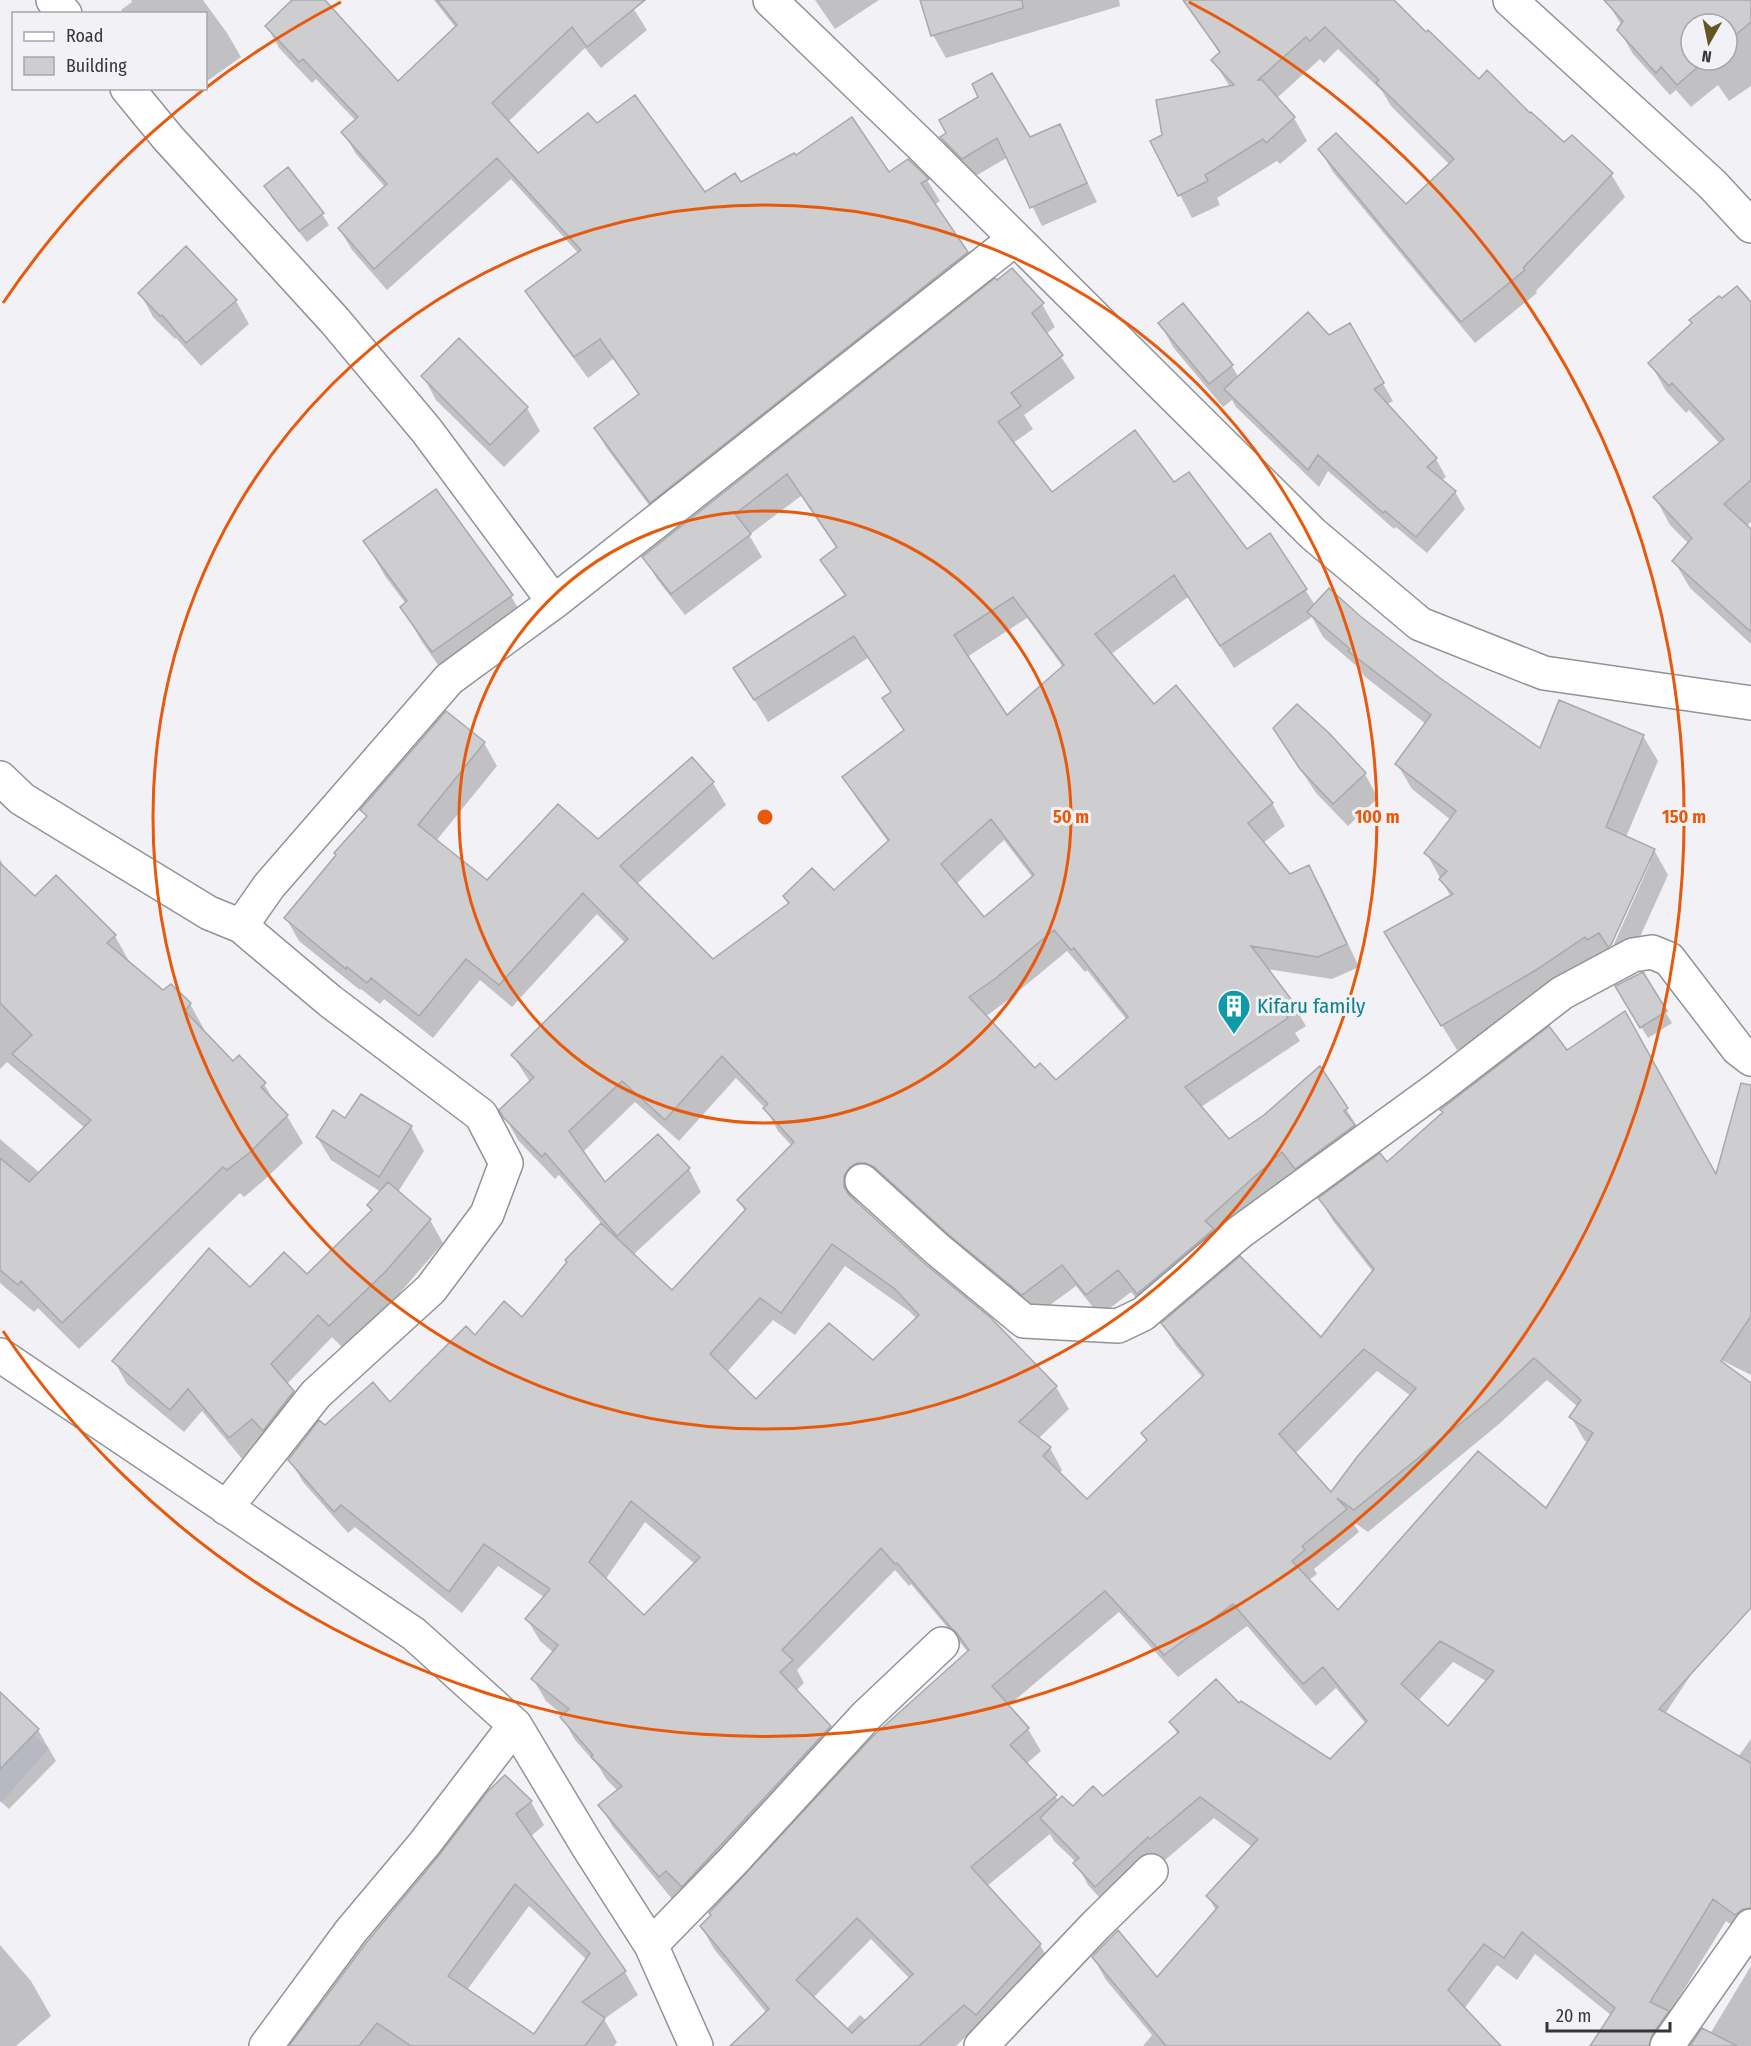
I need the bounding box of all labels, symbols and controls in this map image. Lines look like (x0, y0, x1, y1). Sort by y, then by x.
legend (12, 12, 207, 90)
north arrow (1679, 12, 1739, 72)
text: Road (66, 25, 103, 47)
text: N (1701, 46, 1713, 66)
text: Building (66, 55, 127, 77)
text: 50 m (1053, 806, 1089, 828)
text: 100 m (1355, 806, 1399, 828)
text: 150 m (1662, 806, 1706, 828)
centre of rings (755, 807, 775, 827)
building icon: Kifaru family (1216, 988, 1252, 1035)
place label: Kifaru family (1257, 993, 1366, 1019)
scale bar (1547, 1995, 1670, 2033)
text: 20 m (1556, 2005, 1591, 2027)

